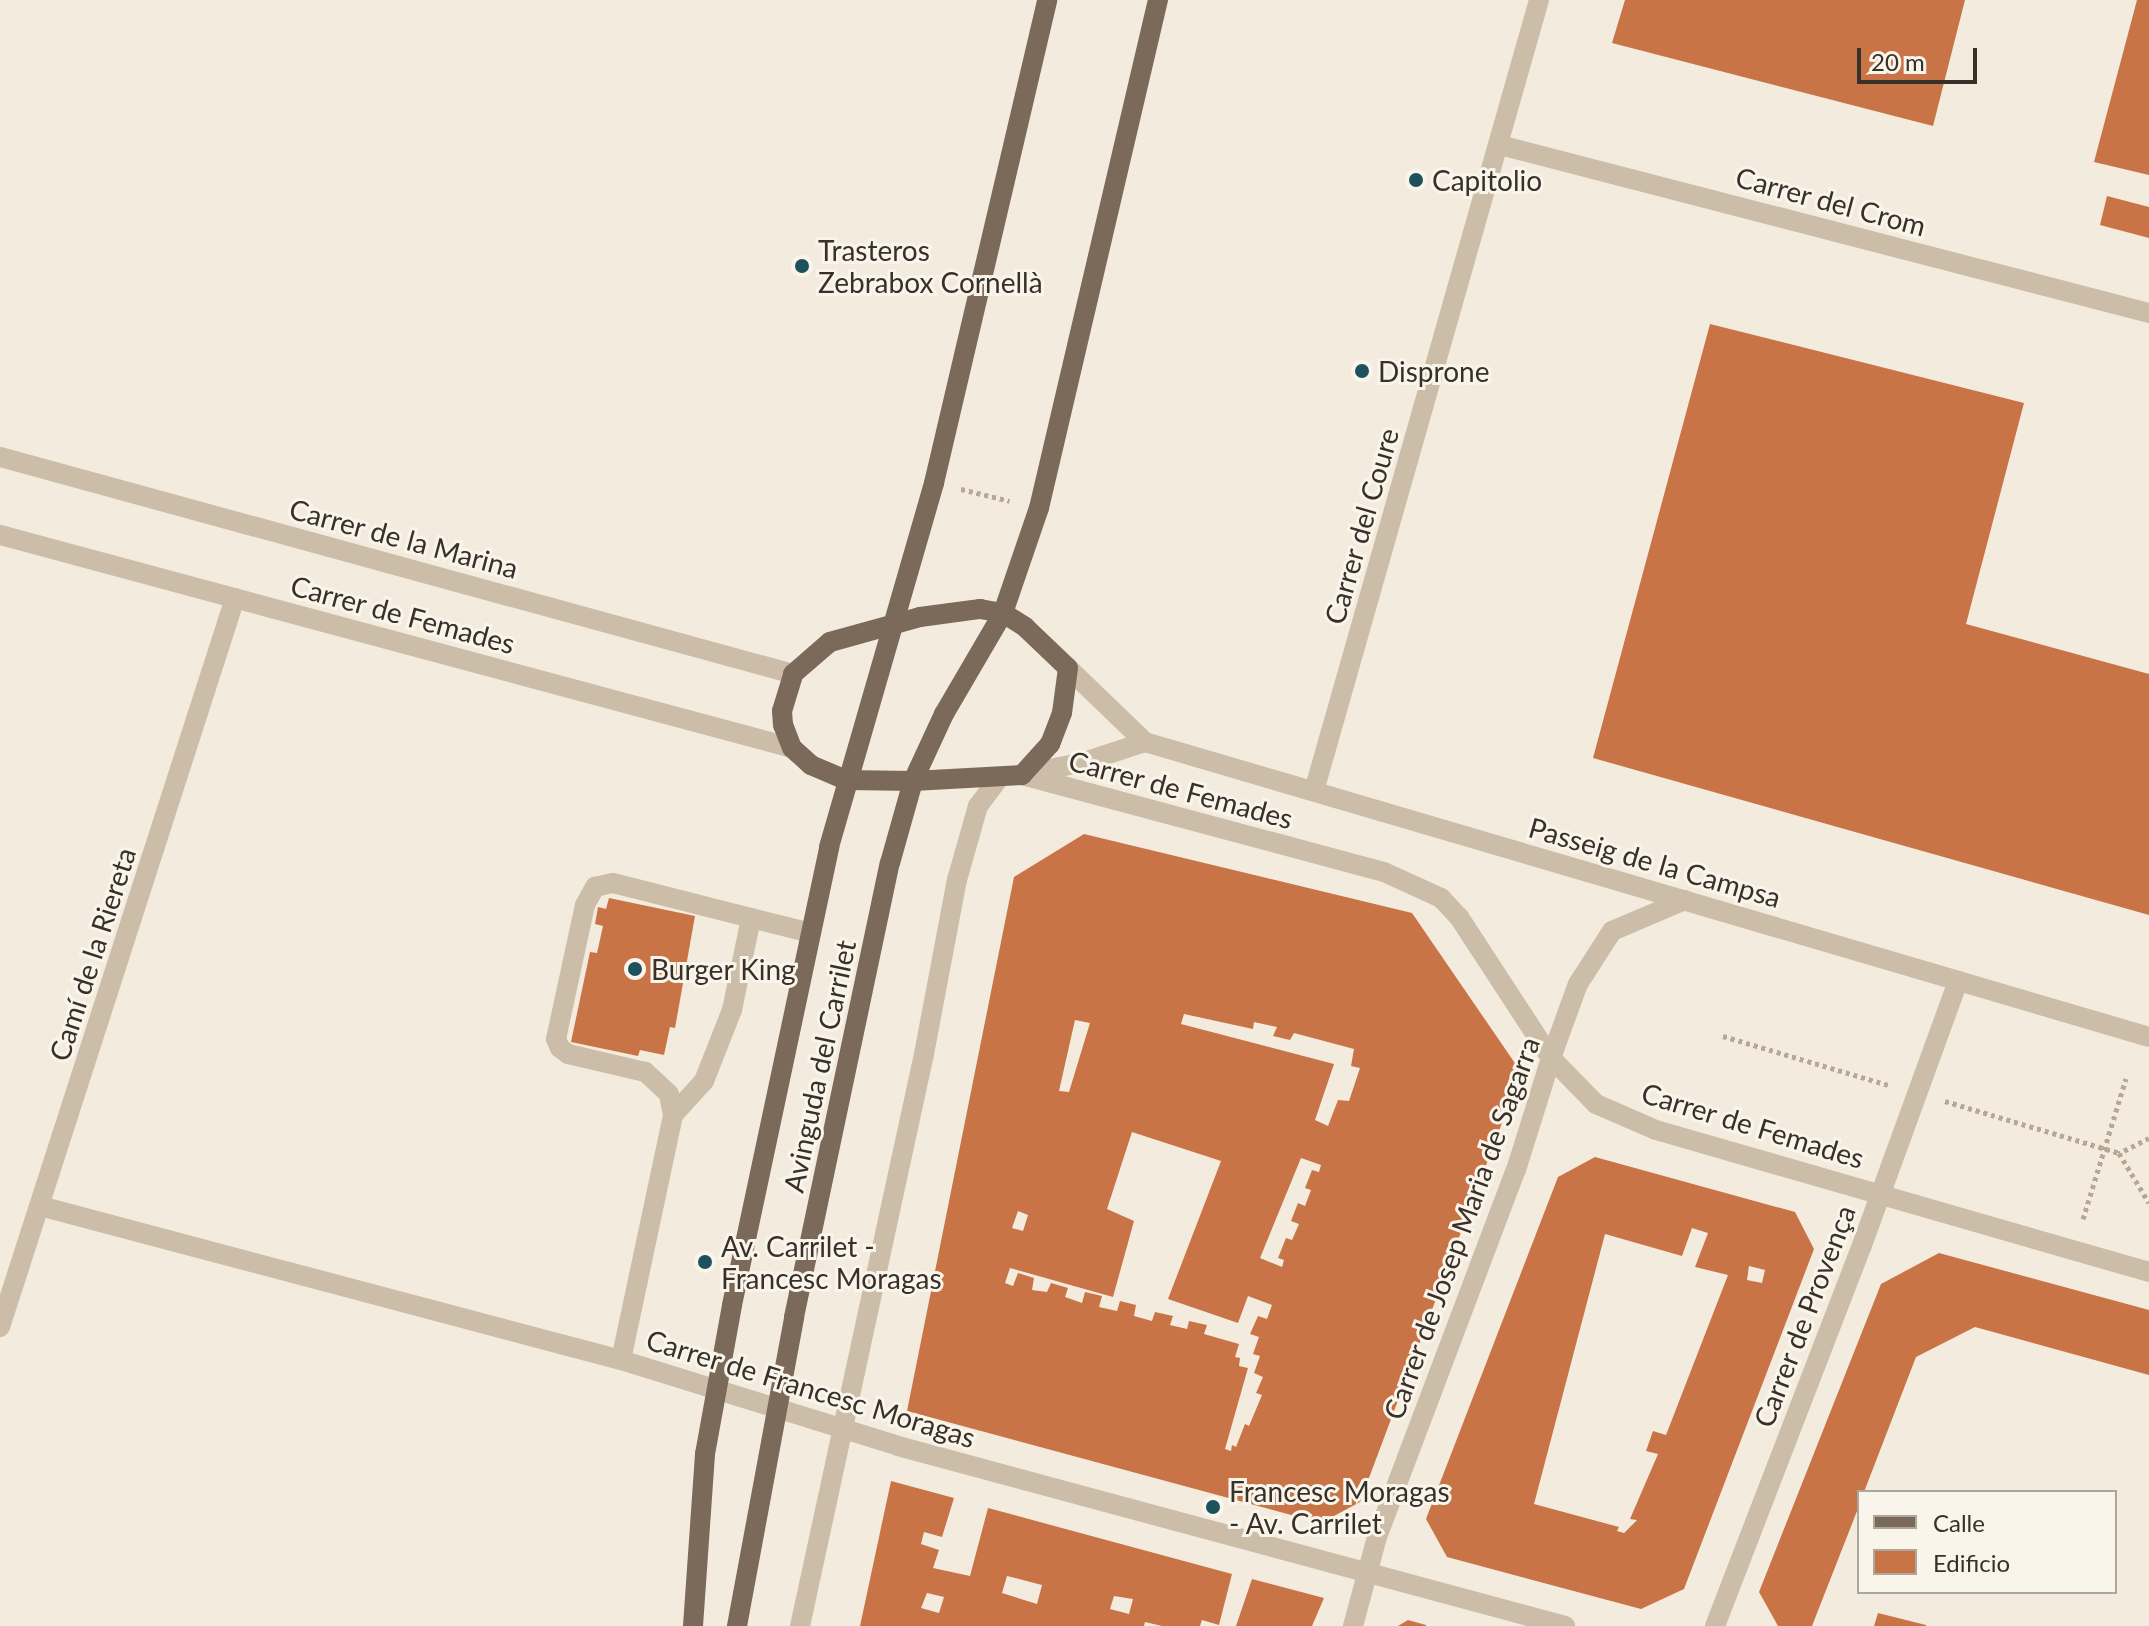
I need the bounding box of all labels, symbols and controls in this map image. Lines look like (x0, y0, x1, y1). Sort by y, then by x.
scale bar (1861, 32, 1981, 82)
text: 20 m (1871, 47, 1925, 76)
street label: Carrer del Crom (1732, 159, 1930, 243)
place label: Capitolio (1432, 163, 1542, 197)
marker: Capitolio (1407, 171, 1425, 189)
place label: Trasteros Zebrabox Cornellà (818, 233, 1043, 299)
marker: Trasteros Zebrabox Cornellà (793, 257, 811, 275)
place label: Disprone (1378, 354, 1489, 388)
marker: Disprone (1353, 362, 1371, 380)
street label: Carrer del Coure (1317, 424, 1405, 628)
street label: Carrer de la Marina (286, 491, 522, 585)
street label: Carrer de Femades (287, 568, 519, 660)
street label: Carrer de Femades (1065, 743, 1297, 835)
street label: Passeig de la Campsa (1525, 810, 1785, 914)
street label: Camí de la Riereta (42, 843, 142, 1065)
street label: Avinguda del Carrilet (776, 937, 862, 1195)
place label: Burger King (651, 952, 796, 986)
marker: Burger King (626, 960, 644, 978)
street label: Carrer de Josep Maria de Sagarra (1376, 1032, 1546, 1424)
street label: Carrer de Femades (1638, 1075, 1868, 1175)
street label: Carrer de Provença (1746, 1200, 1862, 1432)
place label: Av. Carrilet - Francesc Moragas (721, 1229, 942, 1295)
marker: Av. Carrilet - Francesc Moragas (696, 1253, 714, 1271)
street label: Carrer de Francesc Moragas (642, 1322, 980, 1454)
place label: Francesc Moragas - Av. Carrilet (1229, 1474, 1450, 1540)
legend (1857, 1490, 2117, 1594)
marker: Francesc Moragas - Av. Carrilet (1204, 1498, 1222, 1516)
text: Calle (1933, 1508, 1985, 1537)
text: Edificio (1933, 1548, 2010, 1577)

